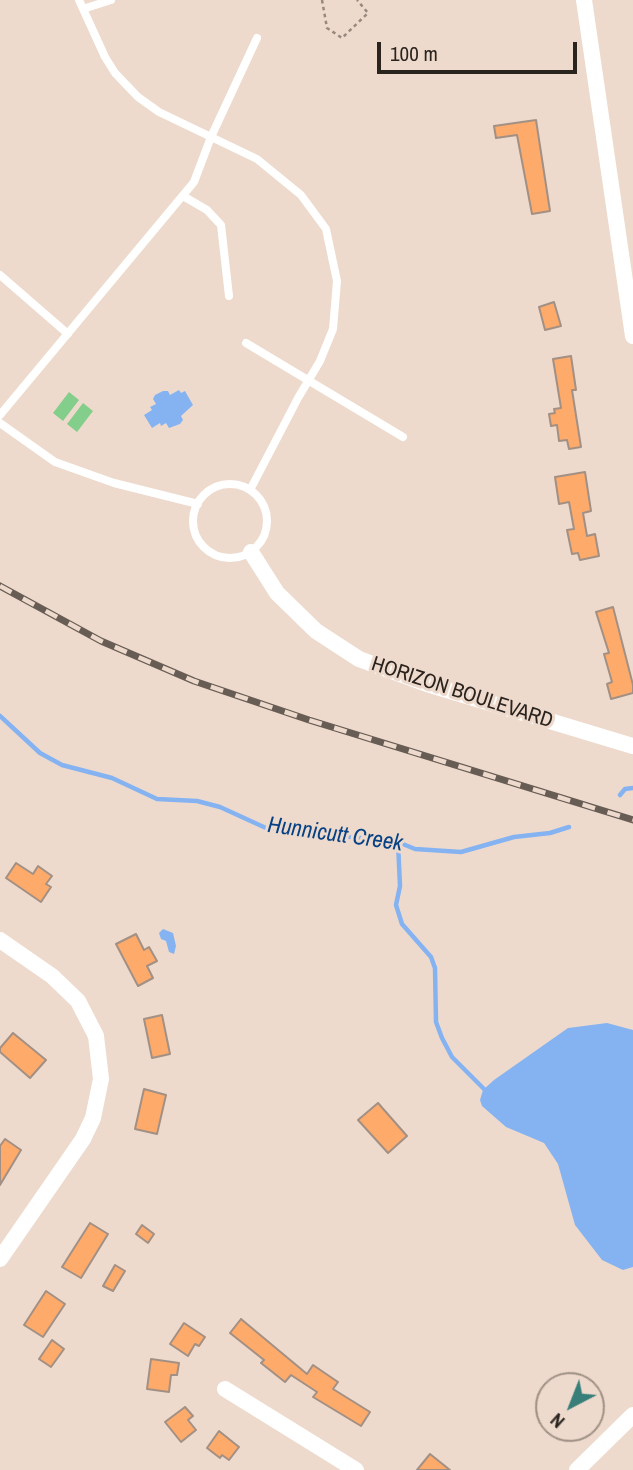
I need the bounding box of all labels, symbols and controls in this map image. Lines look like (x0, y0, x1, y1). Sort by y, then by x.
scale bar (381, 28, 580, 72)
text: 100 m (390, 39, 438, 68)
street label: HORIZON BOULEVARD (368, 652, 556, 734)
water label: Hunnicutt Creek (266, 812, 404, 858)
north arrow (535, 1372, 605, 1442)
text: N (544, 1408, 570, 1435)

